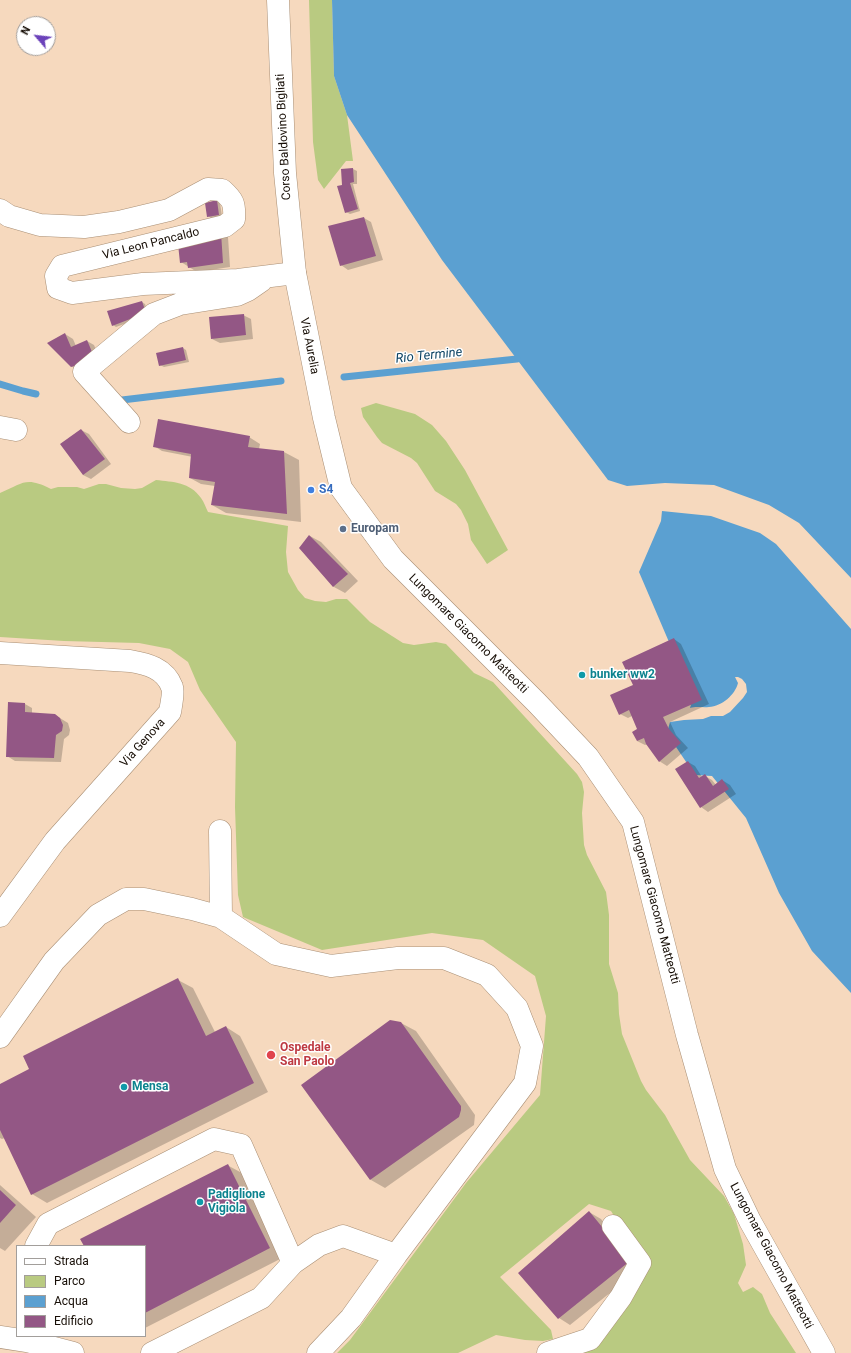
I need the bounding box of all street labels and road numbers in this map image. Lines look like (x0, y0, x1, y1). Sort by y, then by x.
street label: Corso Baldovino Bigliati (273, 73, 295, 201)
street label: Via Leon Pancaldo (101, 225, 201, 263)
street label: Via Aurelia (296, 317, 322, 375)
street label: Lungomare Giacomo Matteotti (405, 571, 531, 697)
street label: Via Genova (117, 716, 169, 770)
street label: Lungomare Giacomo Matteotti (626, 824, 682, 986)
street label: Lungomare Giacomo Matteotti (726, 1181, 816, 1331)

